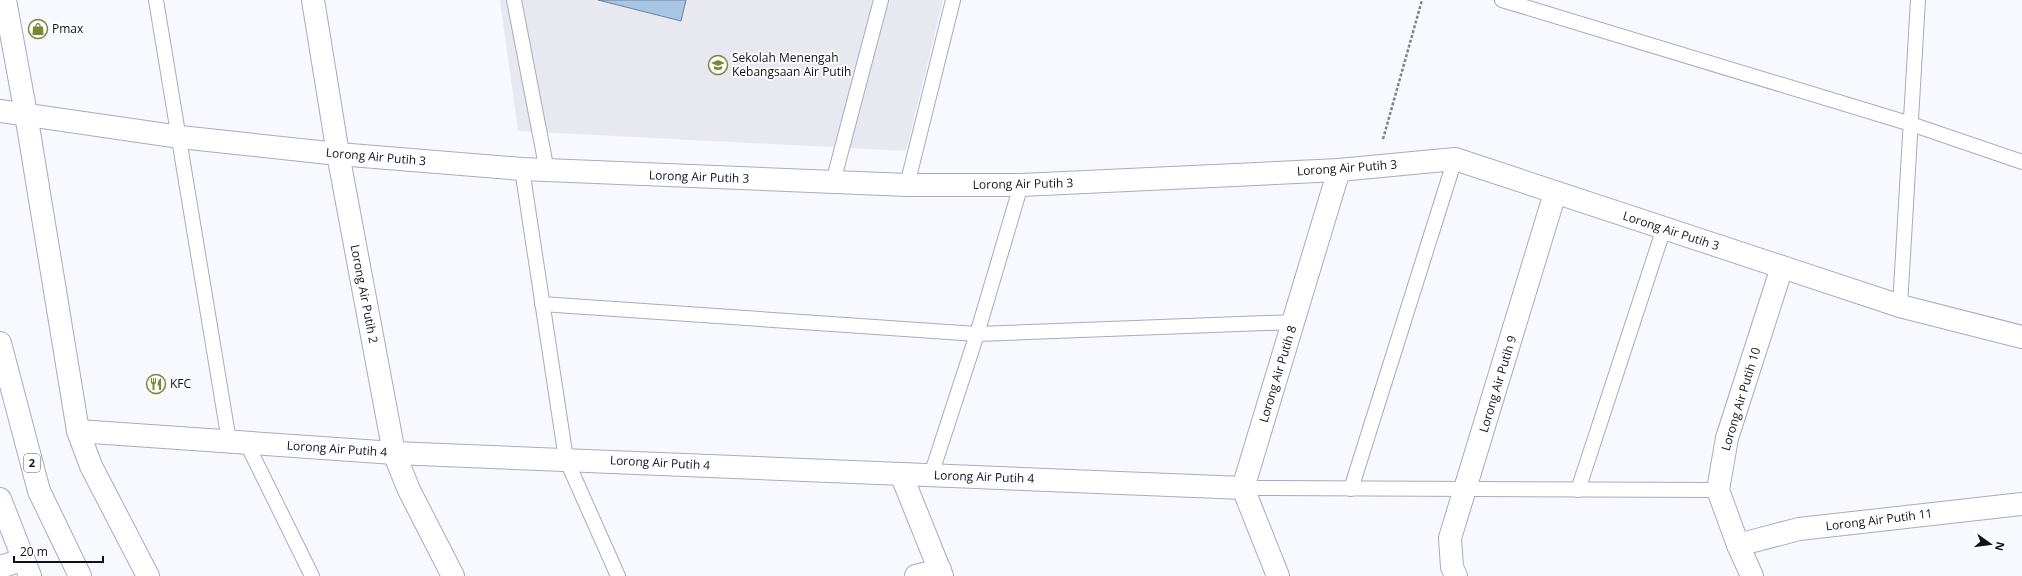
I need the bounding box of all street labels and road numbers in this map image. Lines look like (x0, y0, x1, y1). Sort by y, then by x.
street label: Lorong Air Putih 3 (325, 144, 427, 169)
street label: Lorong Air Putih 3 (1296, 156, 1398, 179)
street label: Lorong Air Putih 3 (649, 166, 750, 187)
street label: Lorong Air Putih 3 (973, 174, 1073, 193)
street label: Lorong Air Putih 3 (1621, 207, 1722, 254)
street label: Lorong Air Putih 2 (347, 243, 382, 345)
street label: Lorong Air Putih 8 (1255, 323, 1300, 424)
street label: Lorong Air Putih 9 (1475, 333, 1520, 434)
street label: Lorong Air Putih 10 (1717, 345, 1764, 453)
street label: Lorong Air Putih 4 (286, 437, 388, 460)
street label: Lorong Air Putih 4 (609, 451, 711, 474)
road number: 2 (24, 454, 40, 472)
street label: Lorong Air Putih 4 (934, 466, 1035, 487)
street label: Lorong Air Putih 11 (1825, 505, 1933, 534)

